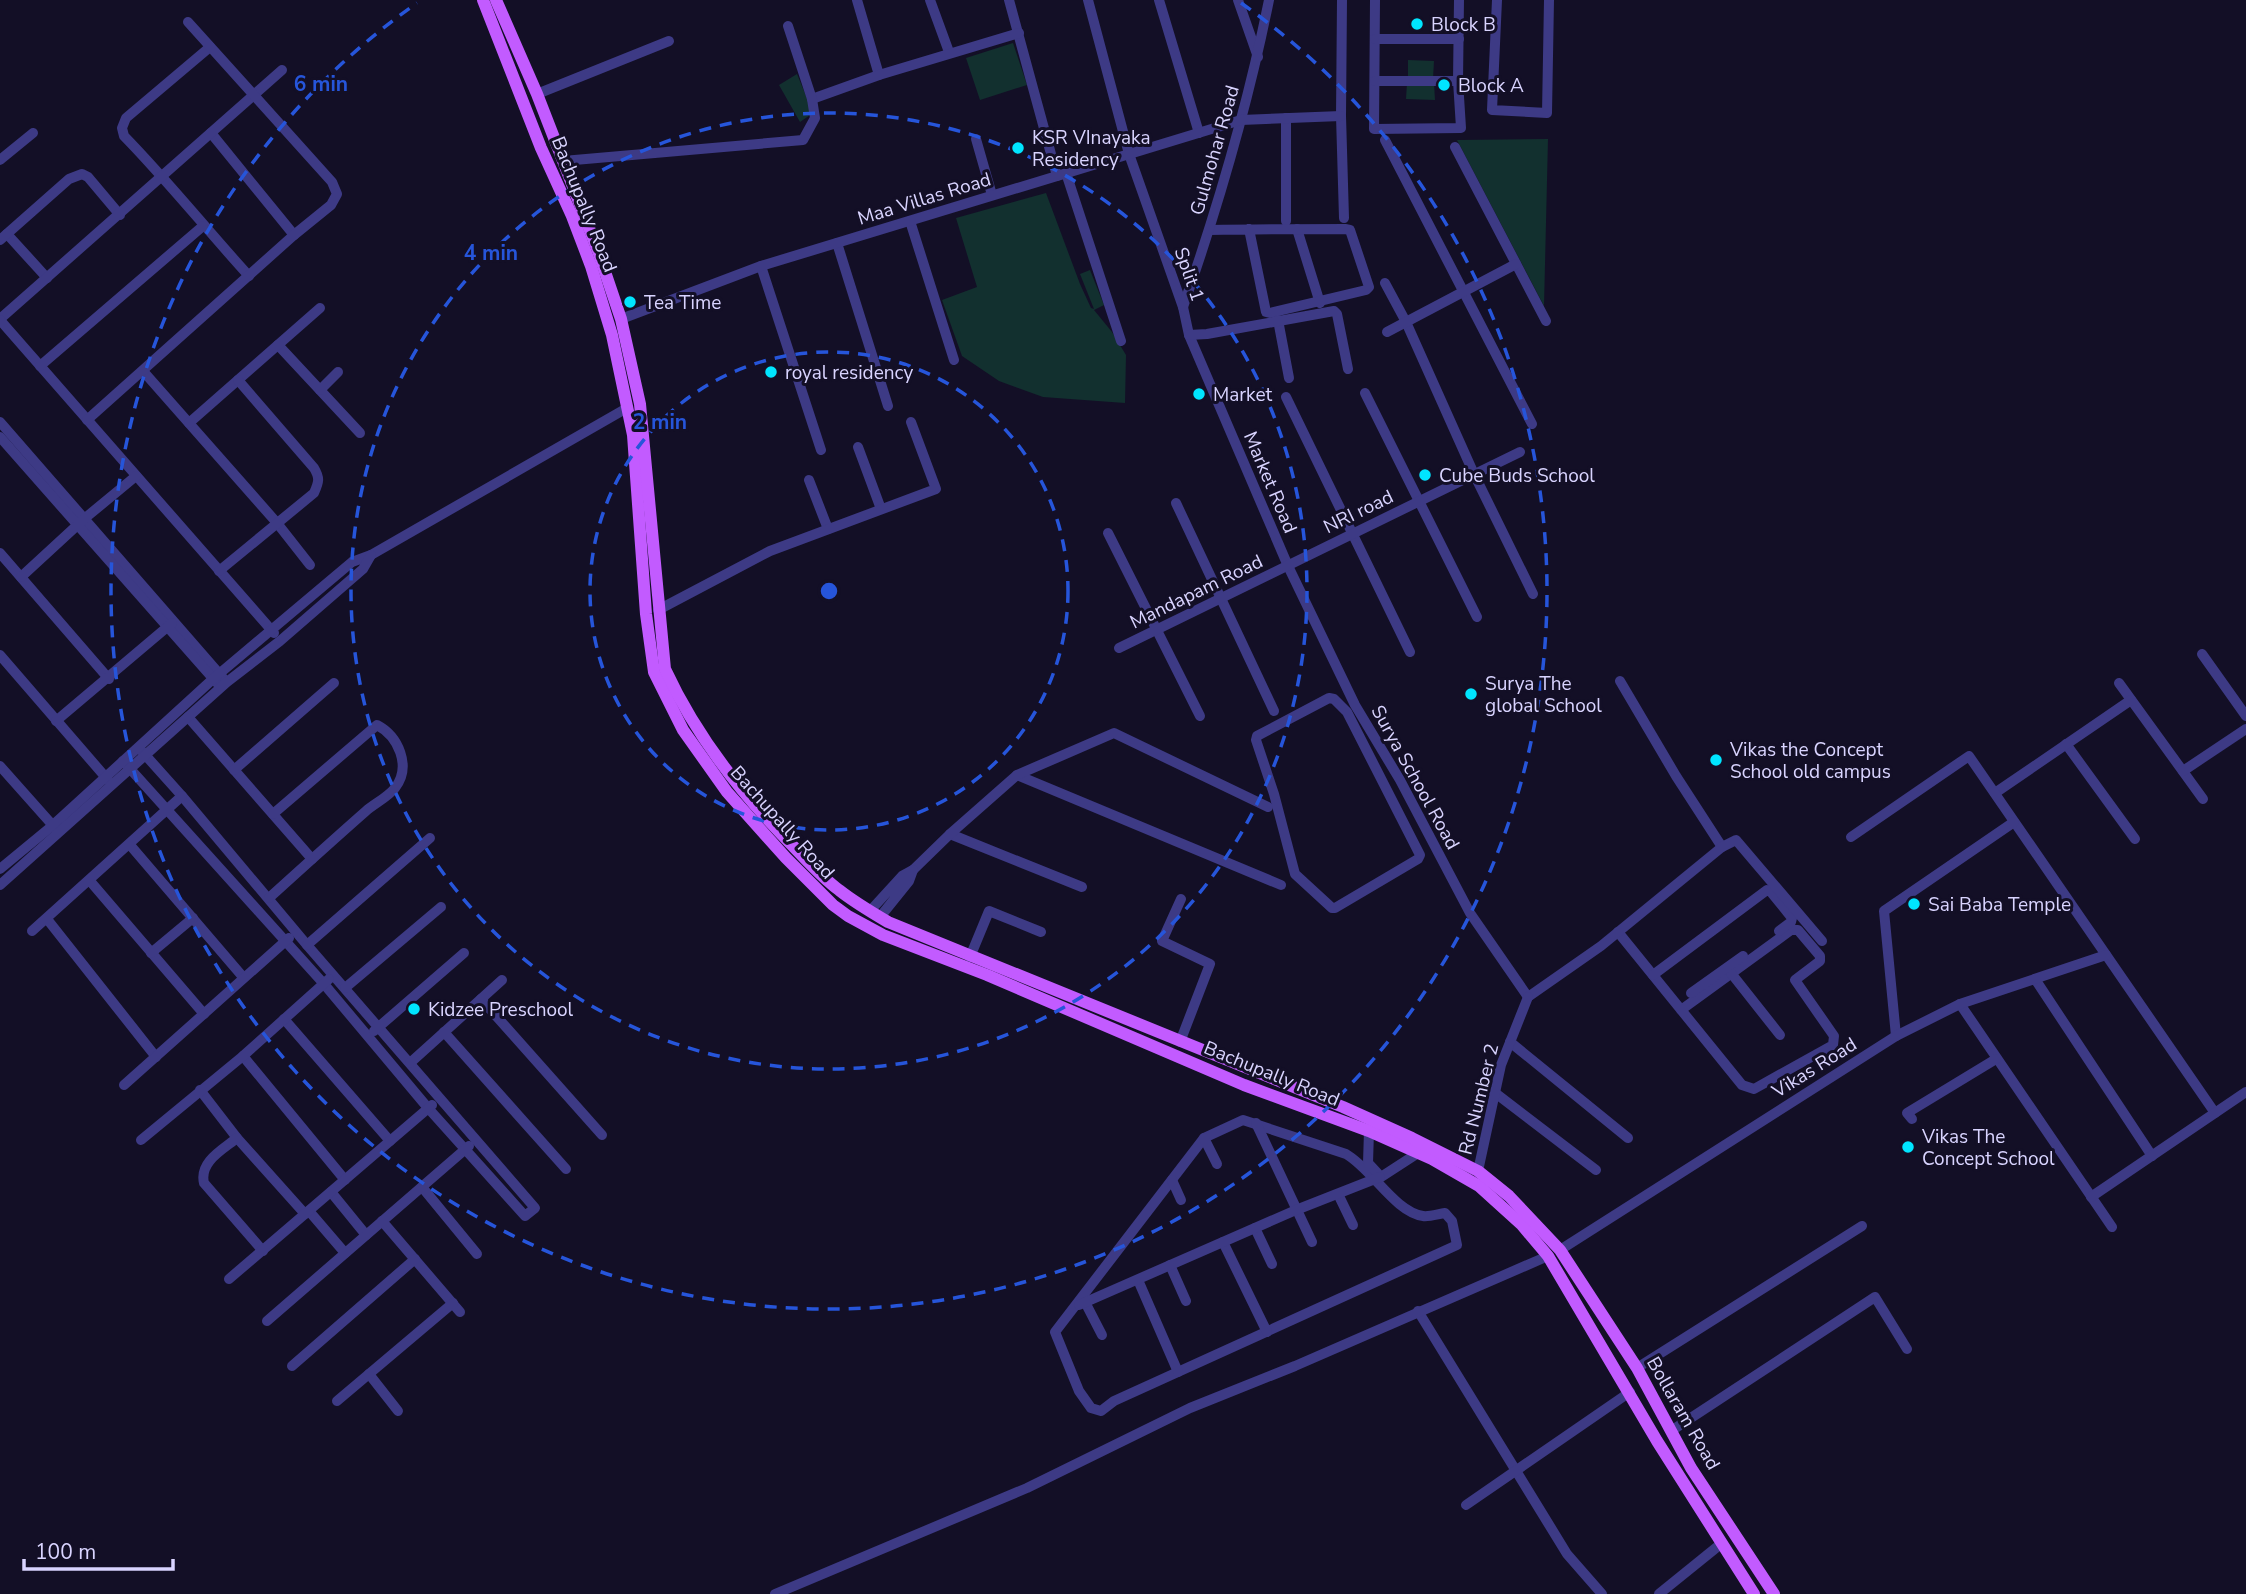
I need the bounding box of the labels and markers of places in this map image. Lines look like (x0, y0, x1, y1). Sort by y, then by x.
place label: Block B (1431, 12, 1496, 38)
marker: Block B (1409, 16, 1425, 32)
place label: Block A (1458, 73, 1524, 99)
marker: Block A (1436, 77, 1452, 93)
place label: KSR VInayaka Residency (1032, 125, 1151, 173)
marker: KSR VInayaka Residency (1010, 140, 1026, 156)
place label: Tea Time (644, 290, 721, 316)
marker: Tea Time (622, 294, 638, 310)
place label: royal residency (785, 360, 913, 386)
marker: royal residency (763, 364, 779, 380)
place label: Market (1213, 382, 1272, 408)
marker: Market (1191, 386, 1207, 402)
place label: Cube Buds School (1439, 463, 1595, 489)
marker: Cube Buds School (1417, 467, 1433, 483)
centre of rings (817, 579, 841, 603)
place label: Surya The global School (1485, 671, 1602, 719)
marker: Surya The global School (1463, 686, 1479, 702)
place label: Vikas the Concept School old campus (1729, 737, 1891, 785)
marker: Vikas the Concept School old campus (1708, 752, 1724, 768)
place label: Sai Baba Temple (1928, 892, 2071, 918)
marker: Sai Baba Temple (1906, 896, 1922, 912)
place label: Kidzee Preschool (428, 997, 574, 1023)
marker: Kidzee Preschool (406, 1001, 422, 1017)
place label: Vikas The Concept School (1921, 1124, 2055, 1172)
marker: Vikas The Concept School (1900, 1139, 1916, 1155)

